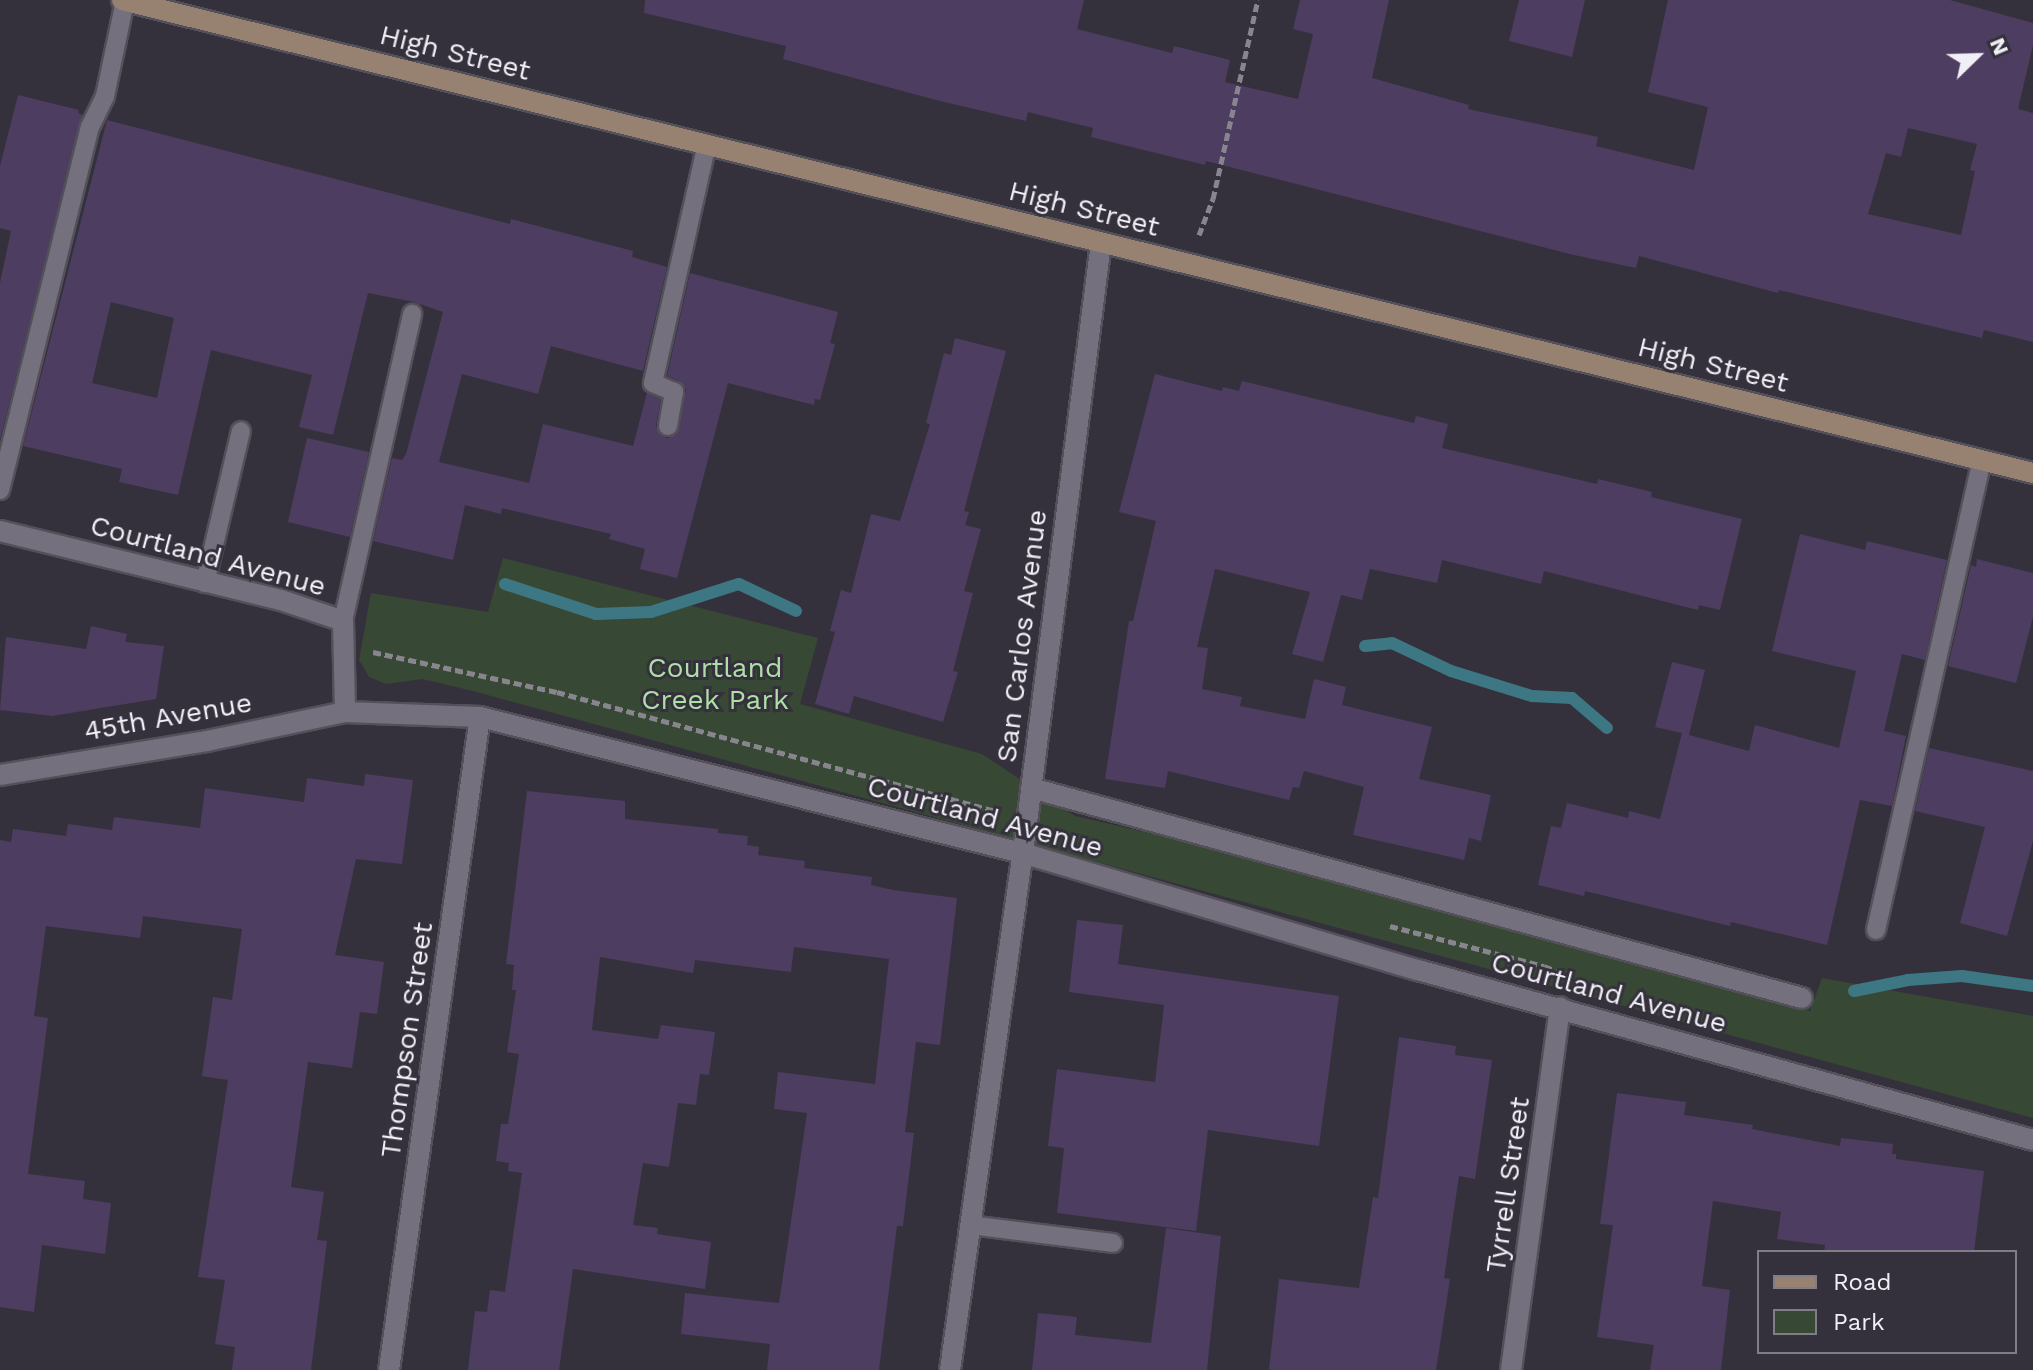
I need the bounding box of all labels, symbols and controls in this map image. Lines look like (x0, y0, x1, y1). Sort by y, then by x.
north arrow (1937, 16, 2017, 96)
street label: High Street (376, 18, 534, 88)
text: N (1985, 34, 2014, 59)
street label: High Street (1005, 174, 1163, 244)
street label: High Street (1634, 330, 1792, 400)
street label: San Carlos Avenue (990, 507, 1054, 765)
street label: Courtland Avenue (86, 508, 330, 604)
park label: Courtland Creek Park (641, 651, 789, 717)
street label: 45th Avenue (81, 686, 255, 748)
street label: Courtland Avenue (863, 769, 1107, 865)
street label: Thompson Street (374, 920, 440, 1160)
street label: Courtland Avenue (1487, 945, 1731, 1041)
street label: Tyrrell Street (1479, 1094, 1537, 1276)
legend (1757, 1250, 2017, 1354)
text: Road (1833, 1268, 1892, 1296)
text: Park (1833, 1308, 1885, 1336)

